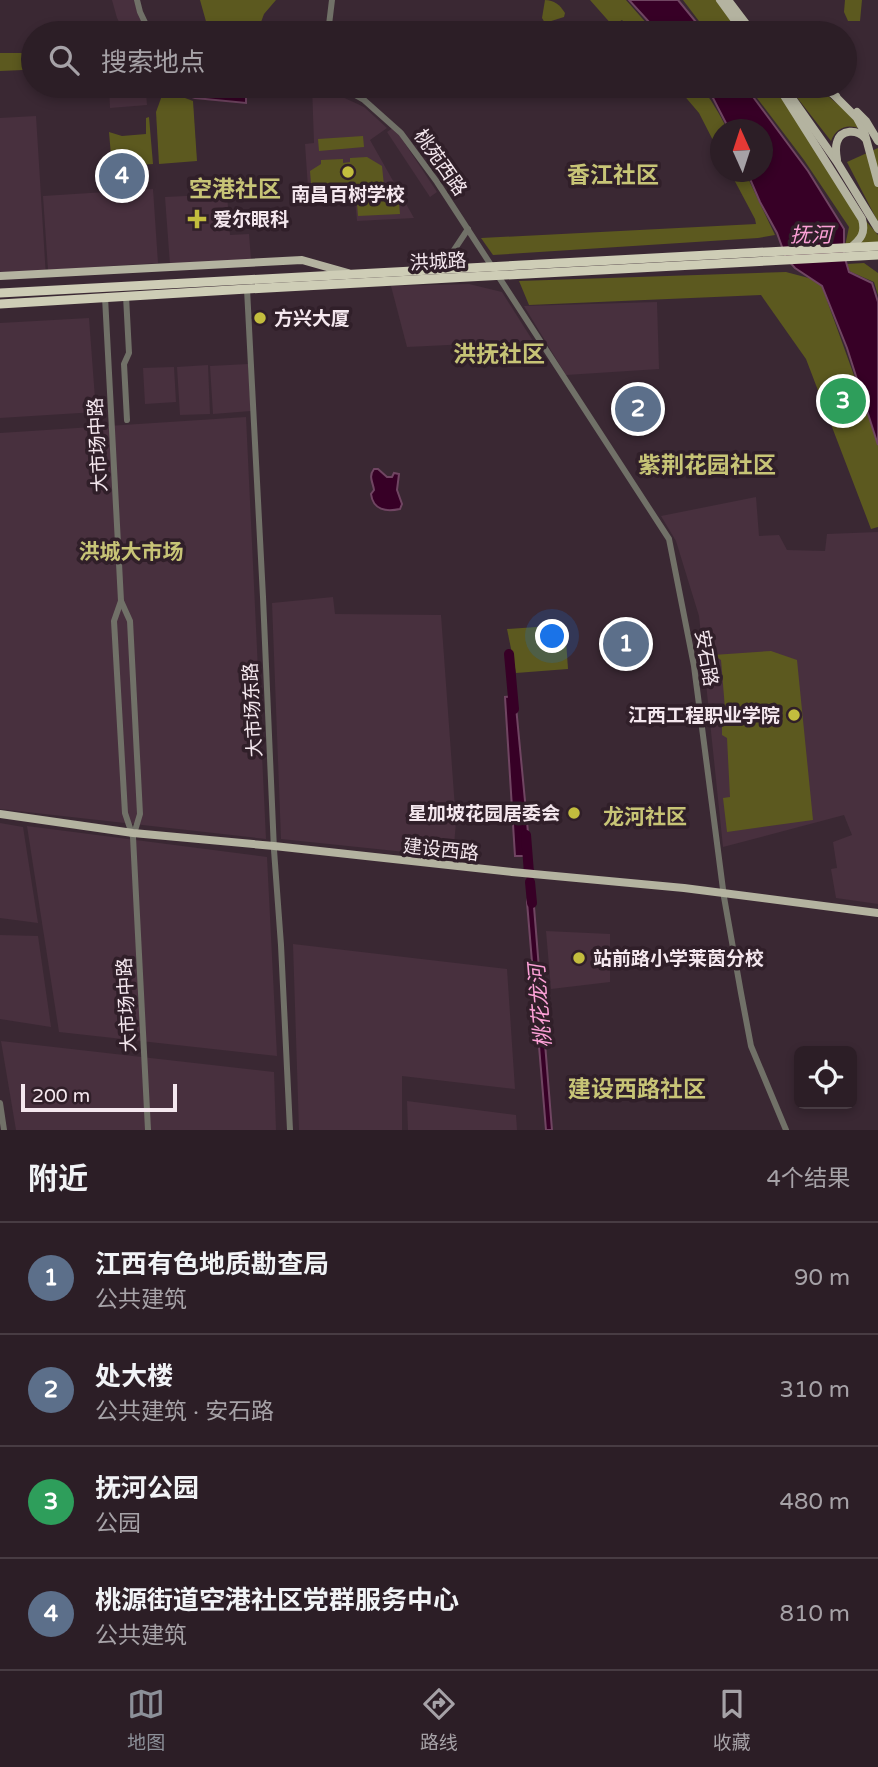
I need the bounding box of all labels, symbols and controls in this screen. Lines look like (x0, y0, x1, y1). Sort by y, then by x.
search box (21, 21, 857, 98)
icon: search (45, 41, 83, 79)
text: 搜索地点 (101, 47, 205, 78)
north arrow (710, 119, 773, 182)
street label: 桃苑西路 (409, 125, 471, 200)
pin: 4 (99, 150, 145, 202)
district label: 香江社区 (567, 162, 659, 190)
marker: 南昌百树学校 (340, 164, 356, 180)
district label: 空港社区 (189, 176, 281, 204)
place label: 南昌百树学校 (291, 184, 405, 206)
marker: 爱尔眼科 (187, 209, 207, 229)
place label: 爱尔眼科 (213, 209, 289, 231)
water label: 抚河 (790, 223, 836, 248)
street label: 洪城路 (409, 250, 467, 274)
place label: 方兴大厦 (274, 308, 350, 330)
marker: 方兴大厦 (252, 310, 268, 326)
district label: 洪抚社区 (453, 341, 545, 369)
pin: 3 (820, 375, 866, 427)
pin: 2 (615, 383, 661, 435)
street label: 大市场中路 (85, 397, 111, 493)
district label: 紫荆花园社区 (638, 452, 776, 480)
district label: 洪城大市场 (79, 540, 184, 565)
pin: 1 (603, 618, 649, 670)
your location (535, 619, 569, 653)
street label: 安石路 (690, 628, 722, 688)
street label: 大市场东路 (240, 662, 266, 758)
place label: 江西工程职业学院 (628, 705, 780, 727)
marker: 江西工程职业学院 (786, 707, 802, 723)
place label: 星加坡花园居委会 (408, 803, 560, 825)
marker: 星加坡花园居委会 (566, 805, 582, 821)
district label: 龙河社区 (603, 805, 687, 830)
street label: 建设西路 (402, 835, 480, 865)
place label: 站前路小学莱茵分校 (593, 948, 764, 970)
marker: 站前路小学莱茵分校 (571, 950, 587, 966)
street label: 大市场中路 (114, 957, 140, 1053)
water label: 桃花龙河 (524, 959, 557, 1049)
map controls (794, 1046, 857, 1109)
button: locate (794, 1046, 857, 1109)
district label: 建设西路社区 (568, 1076, 706, 1104)
scale bar (21, 1081, 177, 1113)
text: 200 m (32, 1085, 90, 1107)
text: 附近 (28, 1161, 88, 1198)
text: 4个结果 (767, 1165, 850, 1193)
text: 江西有色地质勘查局 (95, 1249, 329, 1280)
text: 1 (44, 1264, 58, 1292)
text: 90 m (794, 1264, 850, 1292)
text: 公共建筑 (95, 1286, 187, 1314)
text: 处大楼 (95, 1361, 173, 1392)
text: 2 (44, 1376, 58, 1404)
text: 310 m (780, 1376, 850, 1404)
text: 公共建筑 · 安石路 (95, 1398, 274, 1426)
text: 抚河公园 (95, 1473, 199, 1504)
text: 3 (44, 1488, 58, 1516)
text: 480 m (780, 1488, 850, 1516)
text: 公园 (95, 1510, 141, 1538)
text: 桃源街道空港社区党群服务中心 (95, 1585, 459, 1616)
text: 4 (44, 1600, 58, 1628)
text: 810 m (780, 1600, 850, 1628)
text: 公共建筑 (95, 1622, 187, 1650)
tab: 地图 (127, 1685, 165, 1754)
tab: 路线 (420, 1685, 458, 1754)
tab: 收藏 (713, 1685, 751, 1754)

